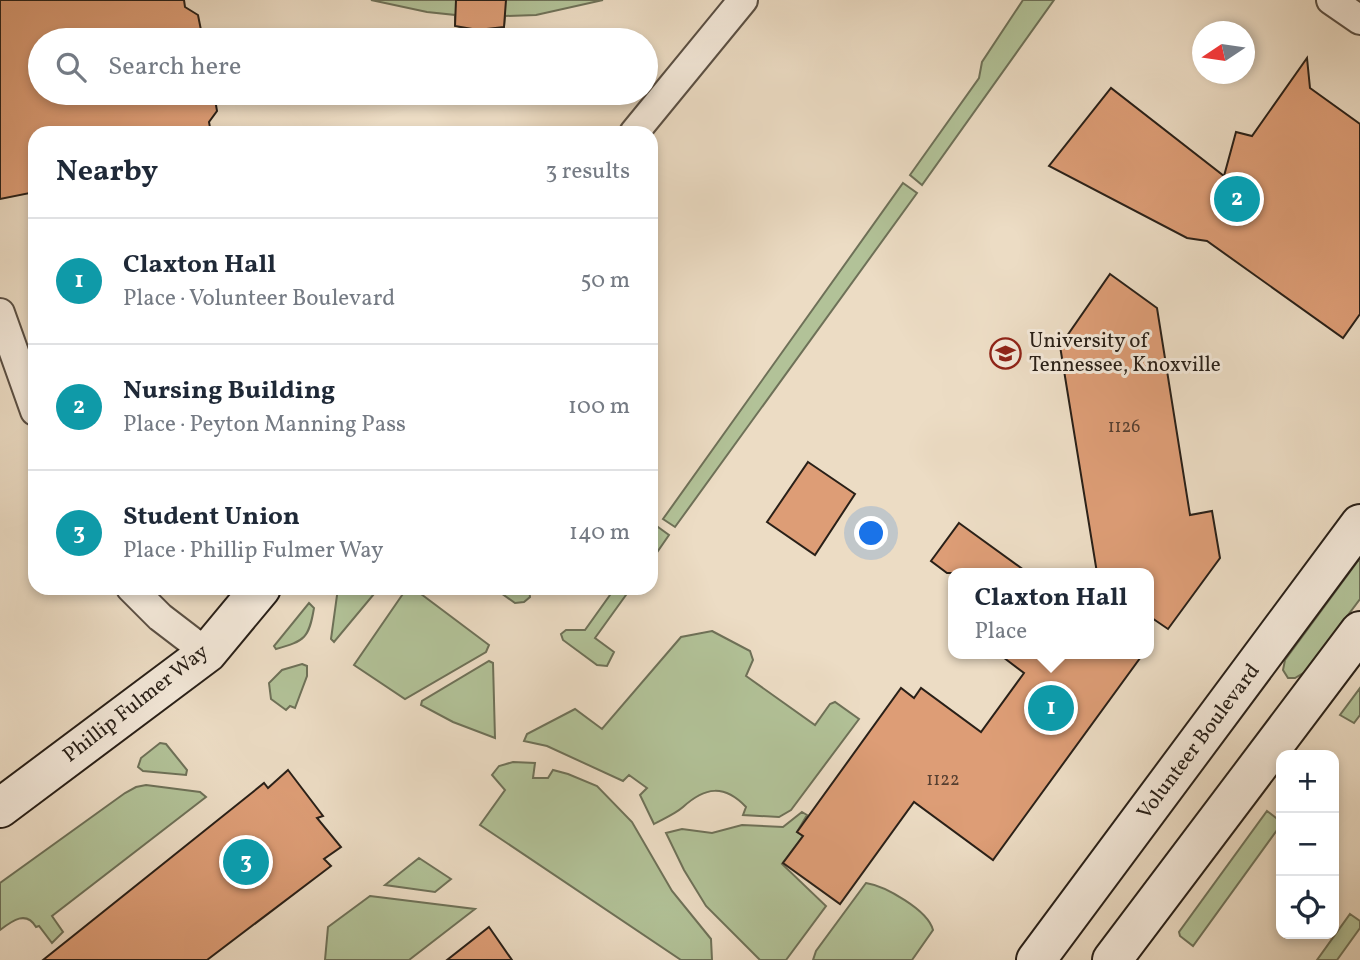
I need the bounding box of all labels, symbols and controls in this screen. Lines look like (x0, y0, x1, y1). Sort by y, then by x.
north arrow (1192, 21, 1255, 84)
search box (28, 28, 658, 105)
icon: search (52, 48, 90, 86)
text: Search here (108, 49, 241, 85)
text: Nearby (56, 151, 158, 193)
text: 3 results (545, 156, 630, 188)
pin: 2 (1214, 173, 1260, 225)
text: Claxton Hall (123, 247, 276, 283)
text: 1 (74, 265, 84, 297)
text: 50 m (581, 265, 630, 297)
text: Place · Volunteer Boulevard (123, 283, 395, 315)
place label: University of Tennessee, Knoxville (1029, 327, 1221, 380)
school or university icon: University of Tennessee, Knoxville (989, 336, 1023, 370)
text: Nursing Building (123, 373, 335, 409)
text: 2 (73, 391, 85, 423)
text: 100 m (568, 391, 630, 423)
text: Place · Peyton Manning Pass (123, 409, 406, 441)
house number: 1126 (1108, 415, 1140, 440)
text: Student Union (123, 499, 300, 535)
your location (854, 516, 888, 550)
text: 3 (73, 517, 85, 549)
text: 140 m (569, 517, 630, 549)
text: Place · Phillip Fulmer Way (123, 535, 384, 567)
popup (948, 568, 1154, 659)
text: Claxton Hall (974, 580, 1128, 616)
text: Place (974, 616, 1027, 648)
street label: Phillip Fulmer Way (57, 638, 215, 770)
street label: Volunteer Boulevard (1131, 658, 1267, 826)
pin: 1 (1028, 682, 1074, 734)
map controls (1276, 750, 1339, 939)
button: + (1276, 750, 1339, 813)
house number: 1122 (926, 768, 960, 793)
button: − (1276, 813, 1339, 876)
pin: 3 (223, 836, 269, 888)
button: locate (1276, 876, 1339, 939)

